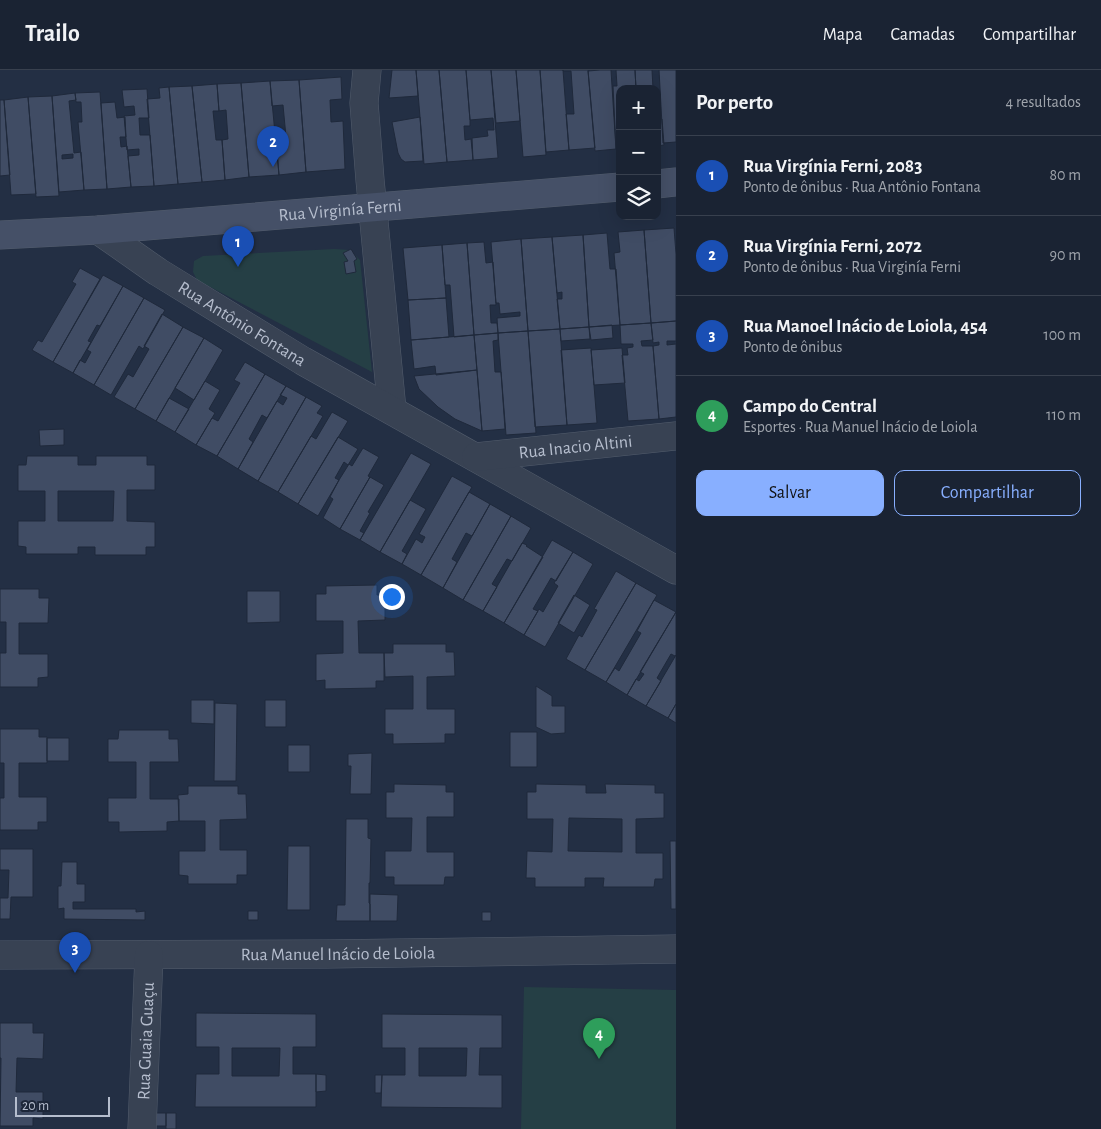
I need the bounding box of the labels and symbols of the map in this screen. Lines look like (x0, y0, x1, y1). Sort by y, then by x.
pin: 2 (257, 126, 289, 167)
street label: Rua Virginía Ferni (278, 197, 402, 225)
pin: 1 (222, 226, 254, 267)
street label: Rua Antônio Fontana (175, 279, 309, 370)
street label: Rua Inacio Altini (518, 433, 633, 462)
your location (379, 584, 405, 610)
pin: 3 (59, 932, 91, 973)
street label: Rua Manuel Inácio de Loiola (241, 944, 435, 964)
street label: Rua Guaia Guaçu (135, 982, 158, 1100)
pin: 4 (583, 1018, 615, 1059)
scale bar (15, 1094, 110, 1117)

